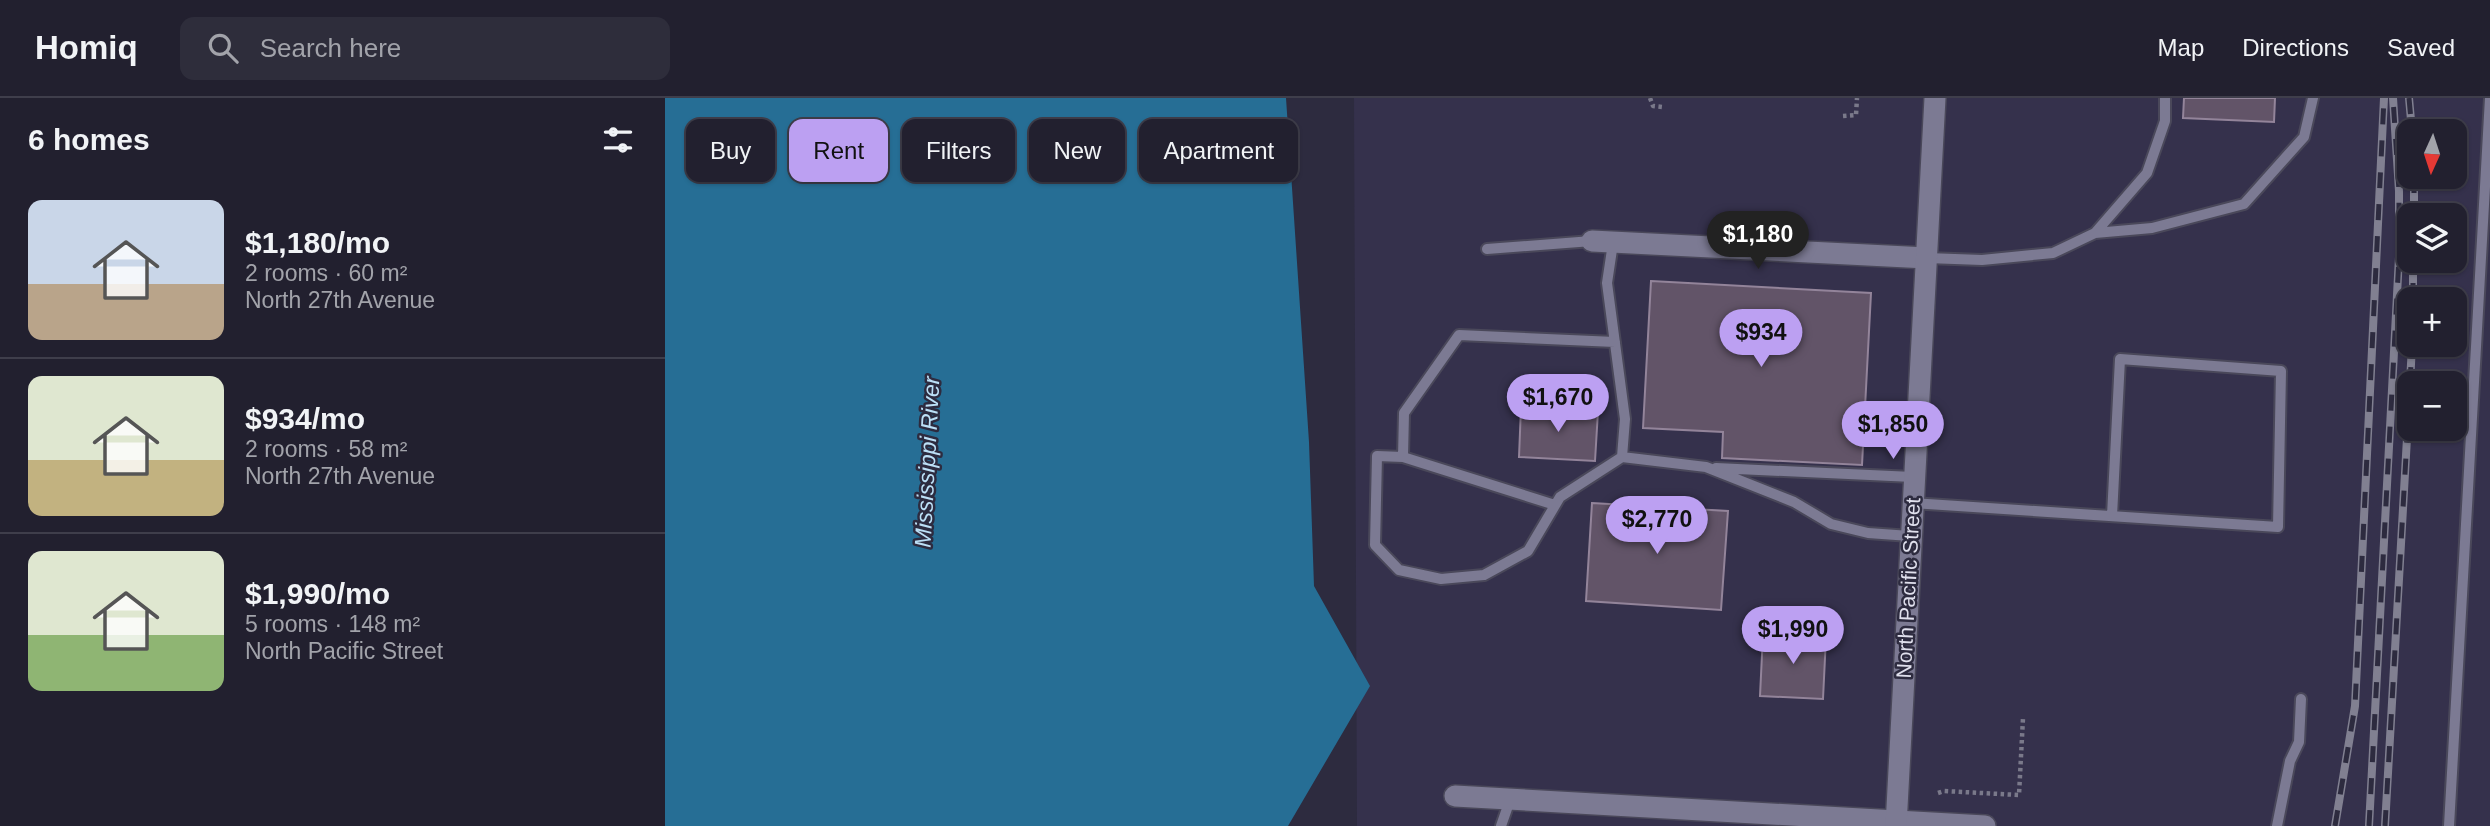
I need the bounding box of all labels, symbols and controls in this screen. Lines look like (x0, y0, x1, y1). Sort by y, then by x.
search box (180, 17, 670, 80)
text: Homiq (35, 29, 138, 66)
icon: search (204, 29, 242, 67)
text: Search here (260, 33, 401, 63)
text: Map (2158, 34, 2204, 61)
text: Directions (2242, 34, 2349, 61)
text: Saved (2387, 34, 2455, 61)
chip: Buy (686, 119, 775, 182)
chip: Rent (789, 119, 888, 182)
chip: Filters (902, 119, 1015, 182)
chip: New (1029, 119, 1125, 182)
chip: Apartment (1139, 119, 1298, 182)
north arrow (2397, 119, 2467, 189)
map controls (2397, 119, 2467, 441)
icon: filters (599, 121, 637, 159)
text: 6 homes (28, 123, 150, 156)
button: layers (2397, 203, 2467, 273)
pin: $1,180 (1701, 212, 1815, 271)
text: $1,180 (1723, 221, 1793, 247)
text: $1,180/mo (245, 226, 390, 259)
icon: home (84, 228, 168, 312)
text: 2 rooms · 60 m² (245, 260, 407, 286)
text: North 27th Avenue (245, 287, 435, 313)
button: + (2397, 287, 2467, 357)
pin: $934 (1720, 310, 1802, 369)
text: $934 (1735, 319, 1787, 345)
button: − (2397, 371, 2467, 441)
water label: Mississippi River (910, 374, 945, 548)
pin: $1,670 (1501, 374, 1615, 434)
text: $1,670 (1523, 384, 1593, 410)
text: $934/mo (245, 402, 365, 435)
pin: $1,850 (1836, 402, 1950, 461)
icon: home (84, 404, 168, 488)
text: $1,850 (1858, 411, 1928, 437)
text: 2 rooms · 58 m² (245, 436, 407, 462)
text: North 27th Avenue (245, 463, 435, 489)
pin: $2,770 (1600, 496, 1714, 556)
street label: North Pacific Street (1892, 497, 1924, 679)
text: $2,770 (1622, 506, 1692, 532)
text: $1,990/mo (245, 577, 390, 610)
icon: home (84, 579, 168, 663)
pin: $1,990 (1736, 606, 1850, 666)
text: 5 rooms · 148 m² (245, 611, 420, 637)
text: $1,990 (1758, 616, 1828, 642)
text: North Pacific Street (245, 638, 443, 664)

